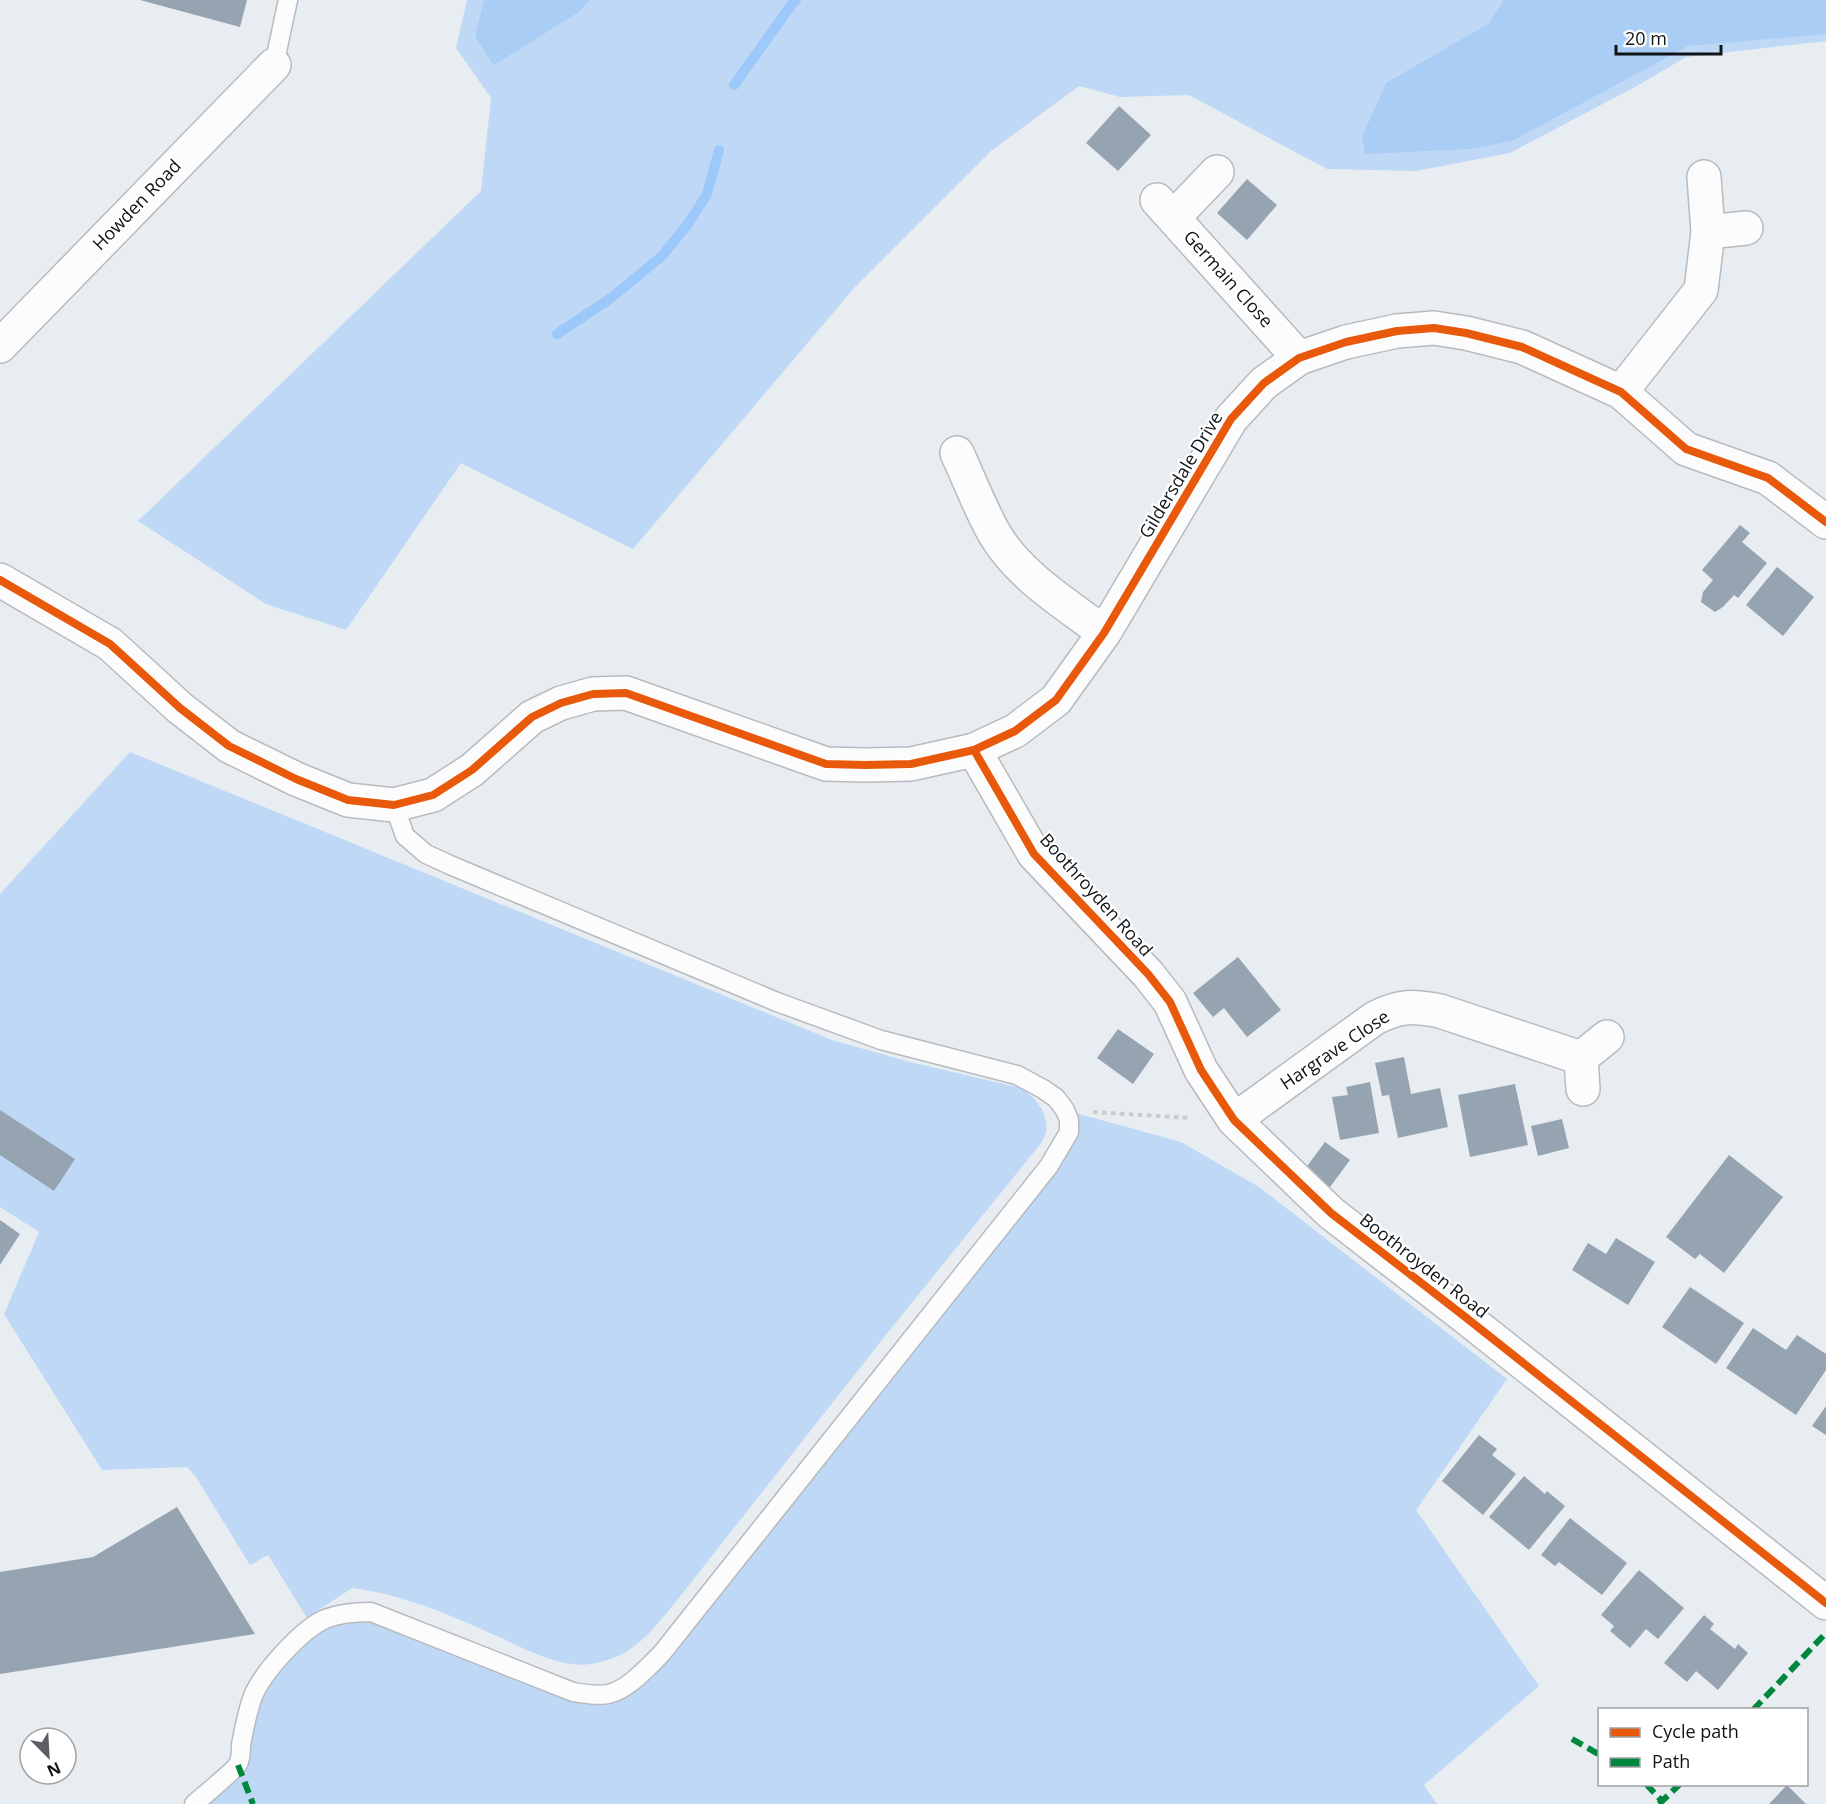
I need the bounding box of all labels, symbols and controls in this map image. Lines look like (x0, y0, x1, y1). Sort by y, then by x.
scale bar (1616, 18, 1721, 56)
text: 20 m (1625, 26, 1667, 50)
street label: Howden Road (87, 154, 186, 255)
street label: Germain Close (1179, 225, 1279, 332)
street label: Gildersdale Drive (1133, 407, 1227, 542)
street label: Boothroyden Road (1035, 828, 1158, 961)
street label: Hargrave Close (1275, 1004, 1394, 1095)
street label: Boothroyden Road (1355, 1207, 1494, 1323)
legend (1598, 1708, 1808, 1786)
text: Cycle path (1652, 1719, 1739, 1743)
north arrow (18, 1726, 78, 1786)
text: Path (1652, 1749, 1690, 1773)
text: N (44, 1757, 65, 1782)

